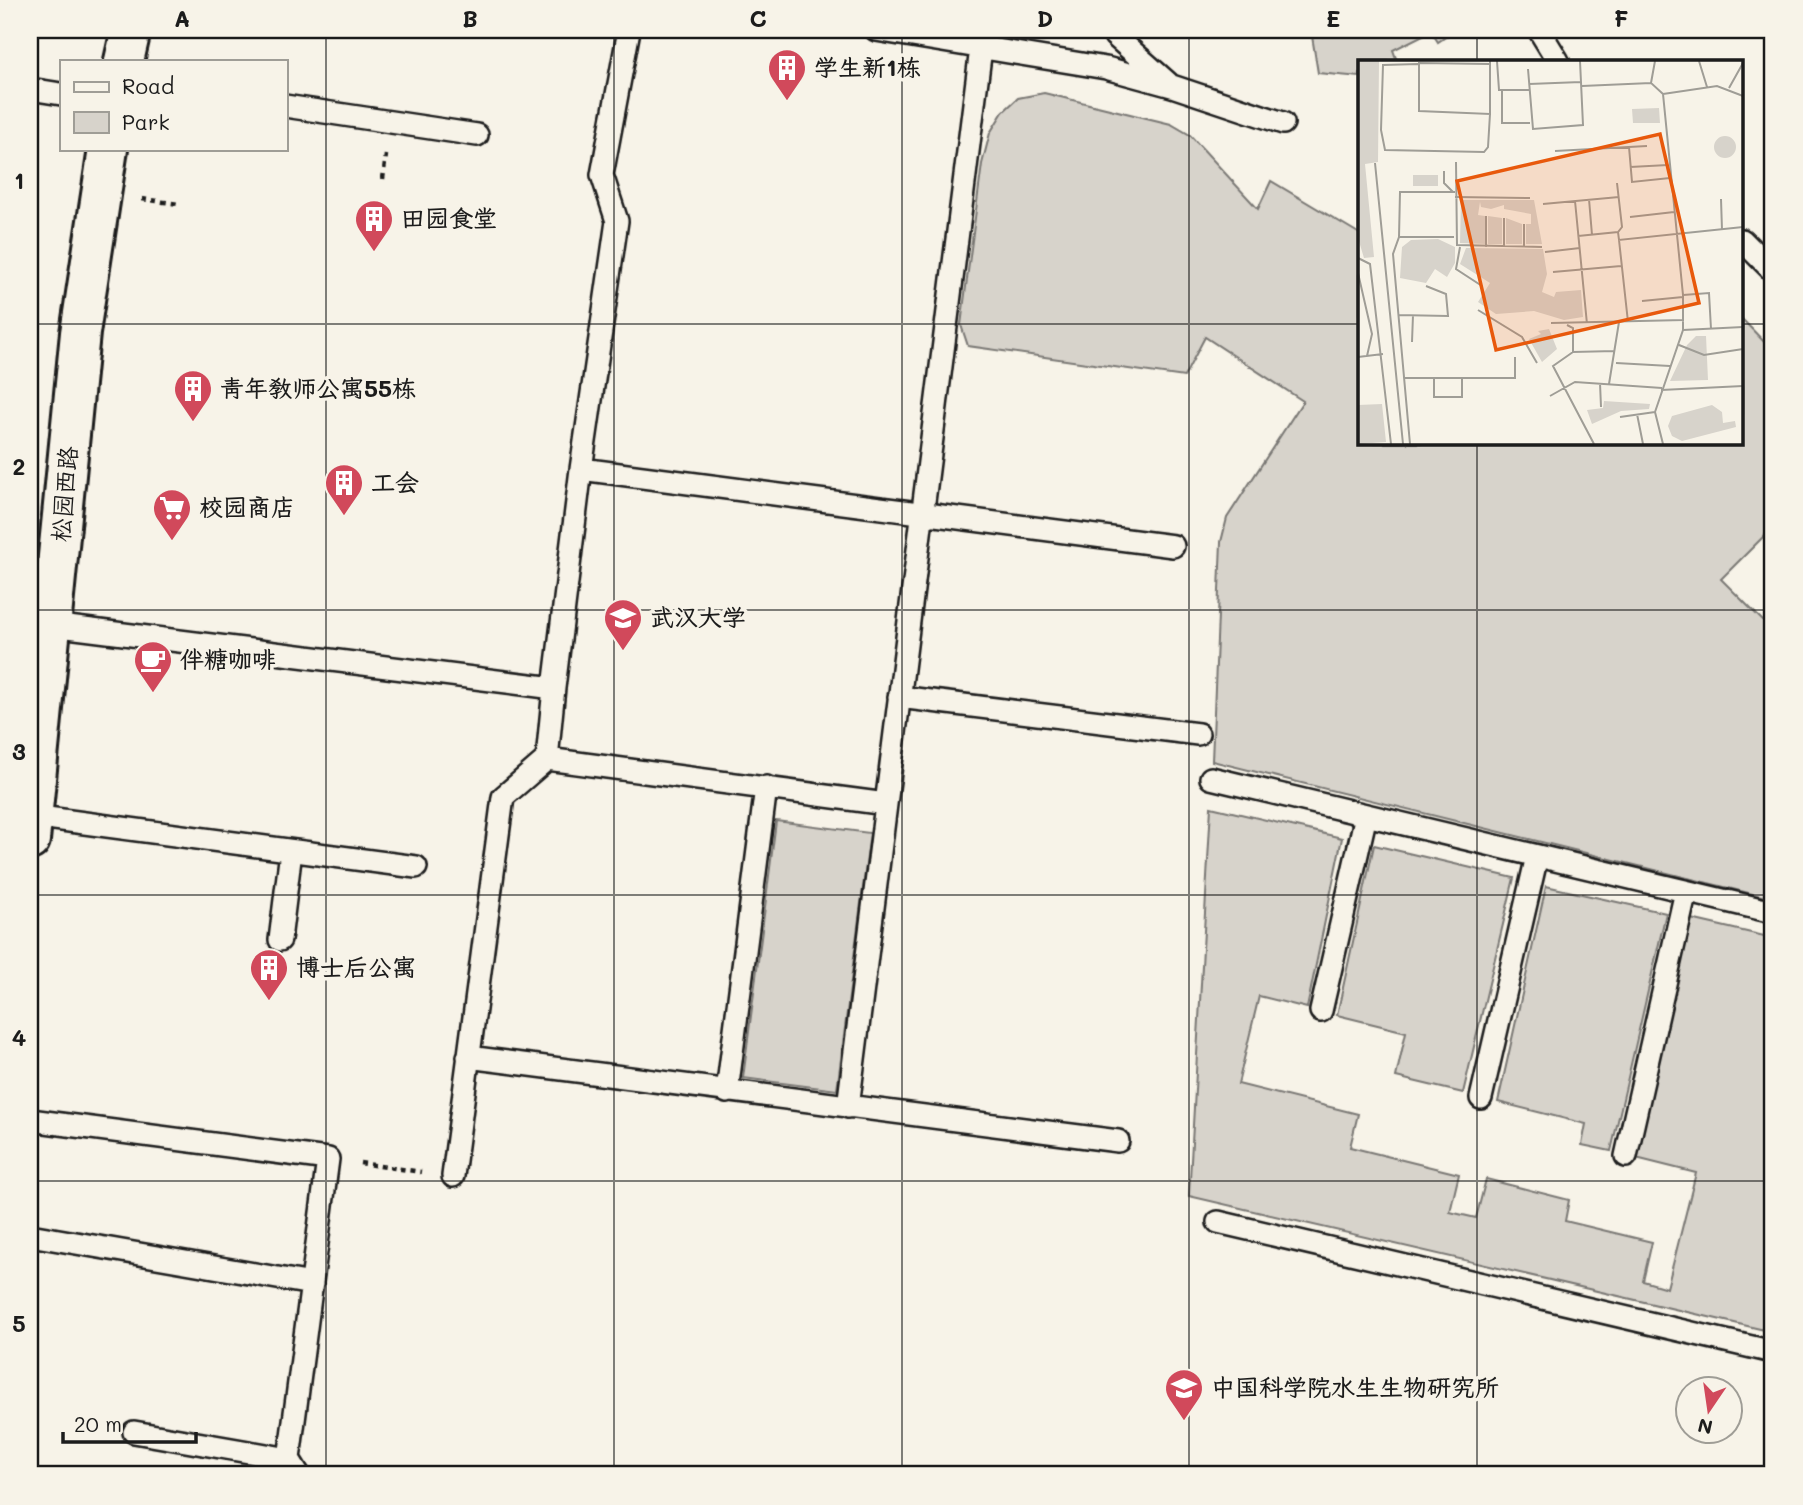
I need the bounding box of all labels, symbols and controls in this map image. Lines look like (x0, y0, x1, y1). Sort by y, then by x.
text: A (174, 3, 190, 33)
text: B (462, 3, 478, 33)
text: C (749, 3, 767, 33)
text: D (1037, 3, 1053, 33)
text: E (1326, 3, 1340, 33)
text: F (1614, 3, 1628, 33)
building icon: 学生新1栋 (766, 47, 808, 102)
place label: 学生新1栋 (814, 51, 921, 82)
legend (60, 60, 287, 150)
inset map (1358, 60, 1744, 444)
text: Road (122, 72, 174, 99)
text: Park (122, 108, 170, 135)
text: 1 (14, 165, 24, 195)
building icon: 田园食堂 (353, 198, 395, 253)
place label: 田园食堂 (401, 202, 497, 233)
building icon: 青年教师公寓55栋 (172, 368, 214, 423)
place label: 青年教师公寓55栋 (220, 372, 416, 403)
street label: 松园西路 (44, 445, 83, 543)
text: 2 (13, 451, 25, 481)
building icon: 工会 (323, 462, 365, 517)
place label: 工会 (371, 466, 419, 497)
supermarket icon: 校园商店 (151, 487, 193, 542)
place label: 校园商店 (199, 491, 295, 522)
school or university icon: 武汉大学 (602, 597, 644, 652)
place label: 武汉大学 (650, 601, 746, 632)
cafe icon: 伴糖咖啡 (132, 639, 174, 694)
place label: 伴糖咖啡 (180, 643, 276, 674)
text: 3 (12, 736, 26, 766)
building icon: 博士后公寓 (248, 947, 290, 1002)
place label: 博士后公寓 (296, 951, 416, 982)
text: 4 (12, 1022, 26, 1052)
text: 5 (12, 1308, 26, 1338)
school or university icon: 中国科学院水生生物研究所 (1163, 1367, 1205, 1422)
place label: 中国科学院水生生物研究所 (1211, 1371, 1499, 1402)
north arrow (1674, 1376, 1744, 1446)
scale bar (63, 1400, 196, 1444)
text: 20 m (74, 1410, 122, 1437)
text: N (1695, 1413, 1715, 1441)

